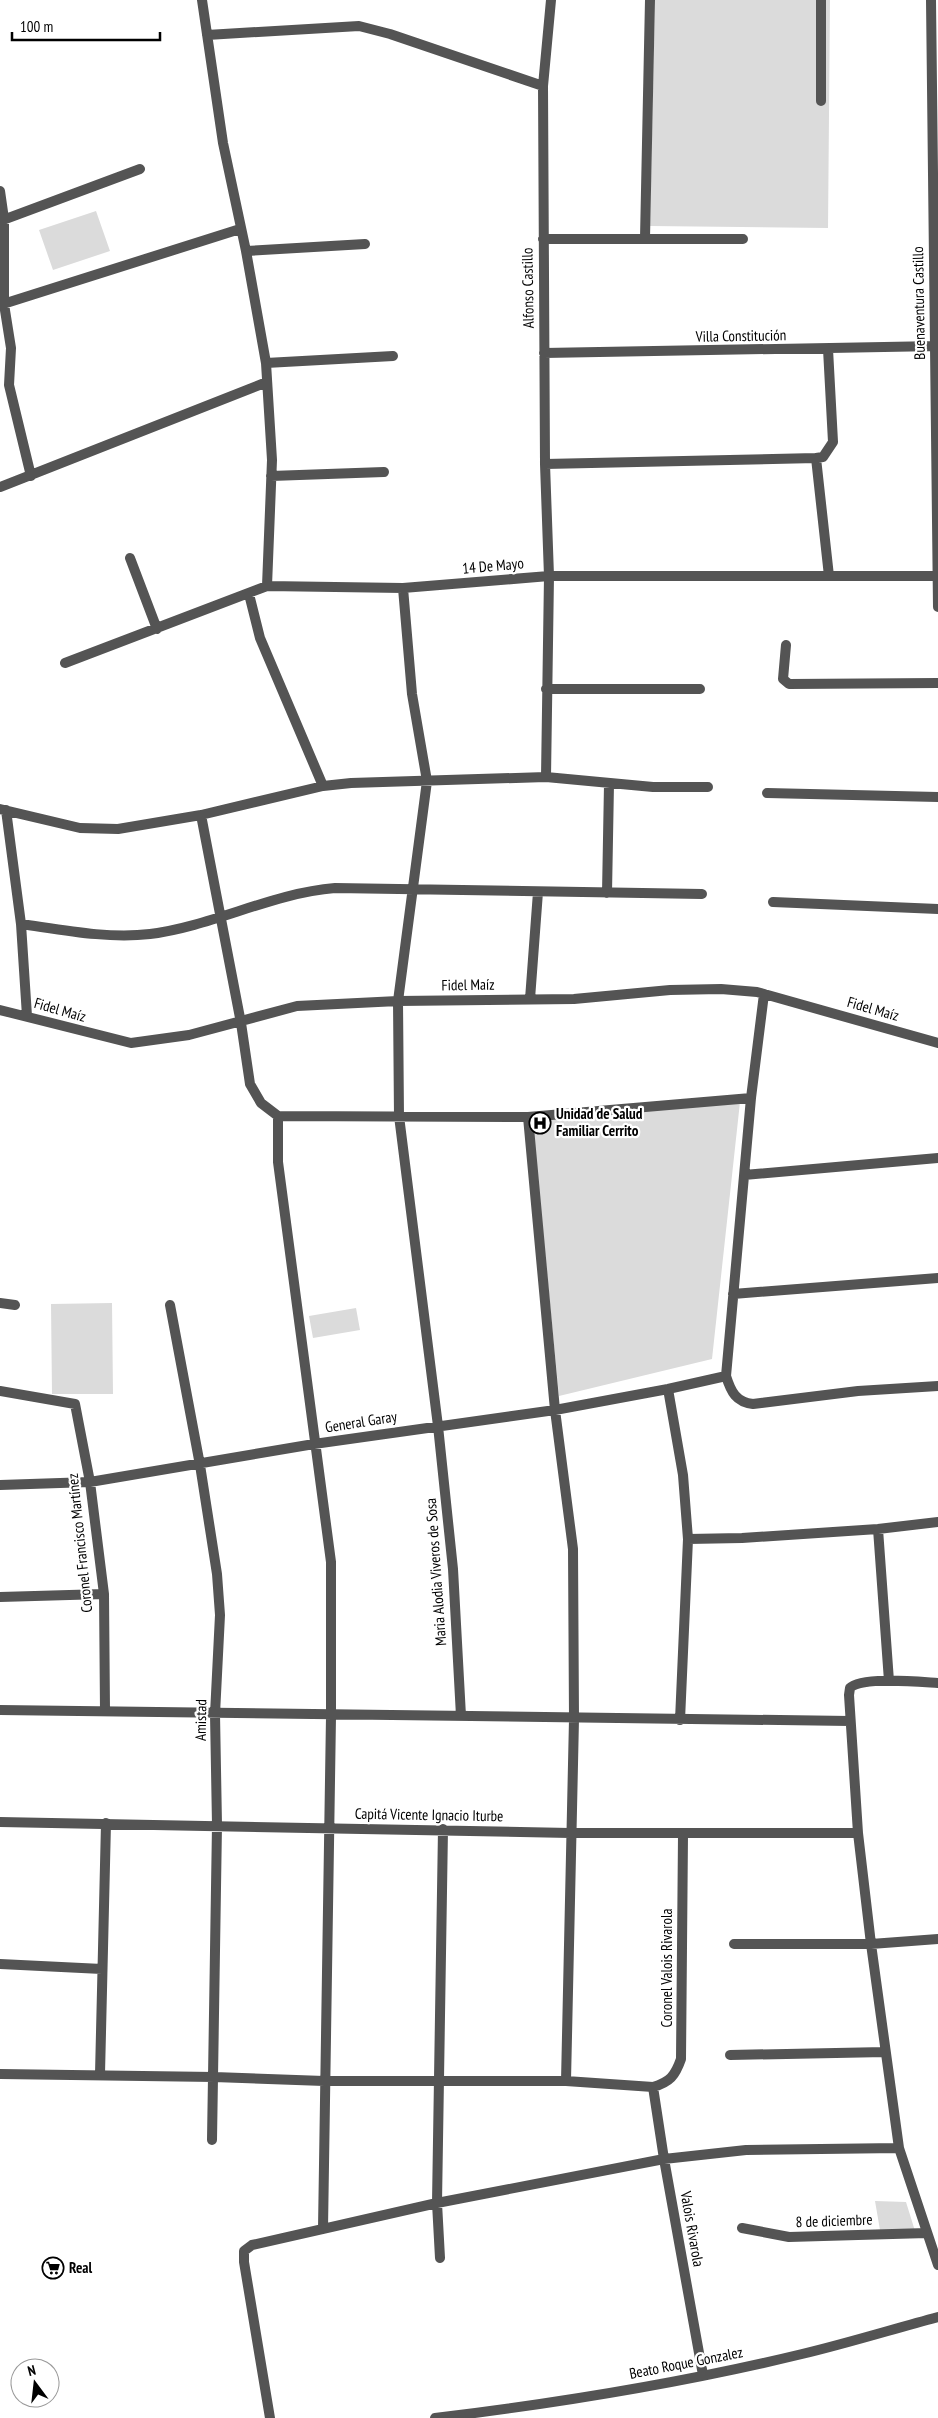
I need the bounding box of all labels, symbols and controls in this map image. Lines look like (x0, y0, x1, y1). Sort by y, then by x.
scale bar (12, 10, 160, 42)
text: 100 m (20, 17, 53, 36)
street label: Buenaventura Castillo (908, 246, 929, 360)
street label: Alfonso Castillo (517, 247, 538, 329)
street label: Villa Constitución (695, 325, 786, 346)
street label: 14 De Mayo (461, 553, 524, 578)
street label: Fidel Maíz (441, 975, 495, 994)
street label: Fidel Maíz (845, 992, 901, 1025)
street label: Fidel Maíz (32, 993, 88, 1026)
place label: Unidad de Salud Familiar Cerrito (556, 1104, 643, 1140)
hospital icon: Unidad de Salud Familiar Cerrito (528, 1111, 552, 1135)
street label: General Garay (324, 1406, 398, 1437)
street label: Coronel Francisco Martínez (63, 1473, 96, 1614)
street label: Maria Alodia Viveros de Sosa (421, 1497, 450, 1647)
street label: Amistad (191, 1699, 210, 1741)
street label: Capitá Vicente Ignacio Iturbe (355, 1804, 503, 1825)
street label: Coronel Valois Rivarola (657, 1909, 676, 2027)
street label: Valois Rivarola (676, 2189, 708, 2268)
street label: 8 de diciembre (795, 2210, 873, 2231)
supermarket icon: Real (41, 2256, 65, 2280)
place label: Real (69, 2258, 93, 2277)
street label: Beato Roque Gonzalez (628, 2342, 744, 2383)
north arrow (10, 2358, 60, 2408)
text: N (26, 2361, 38, 2380)

